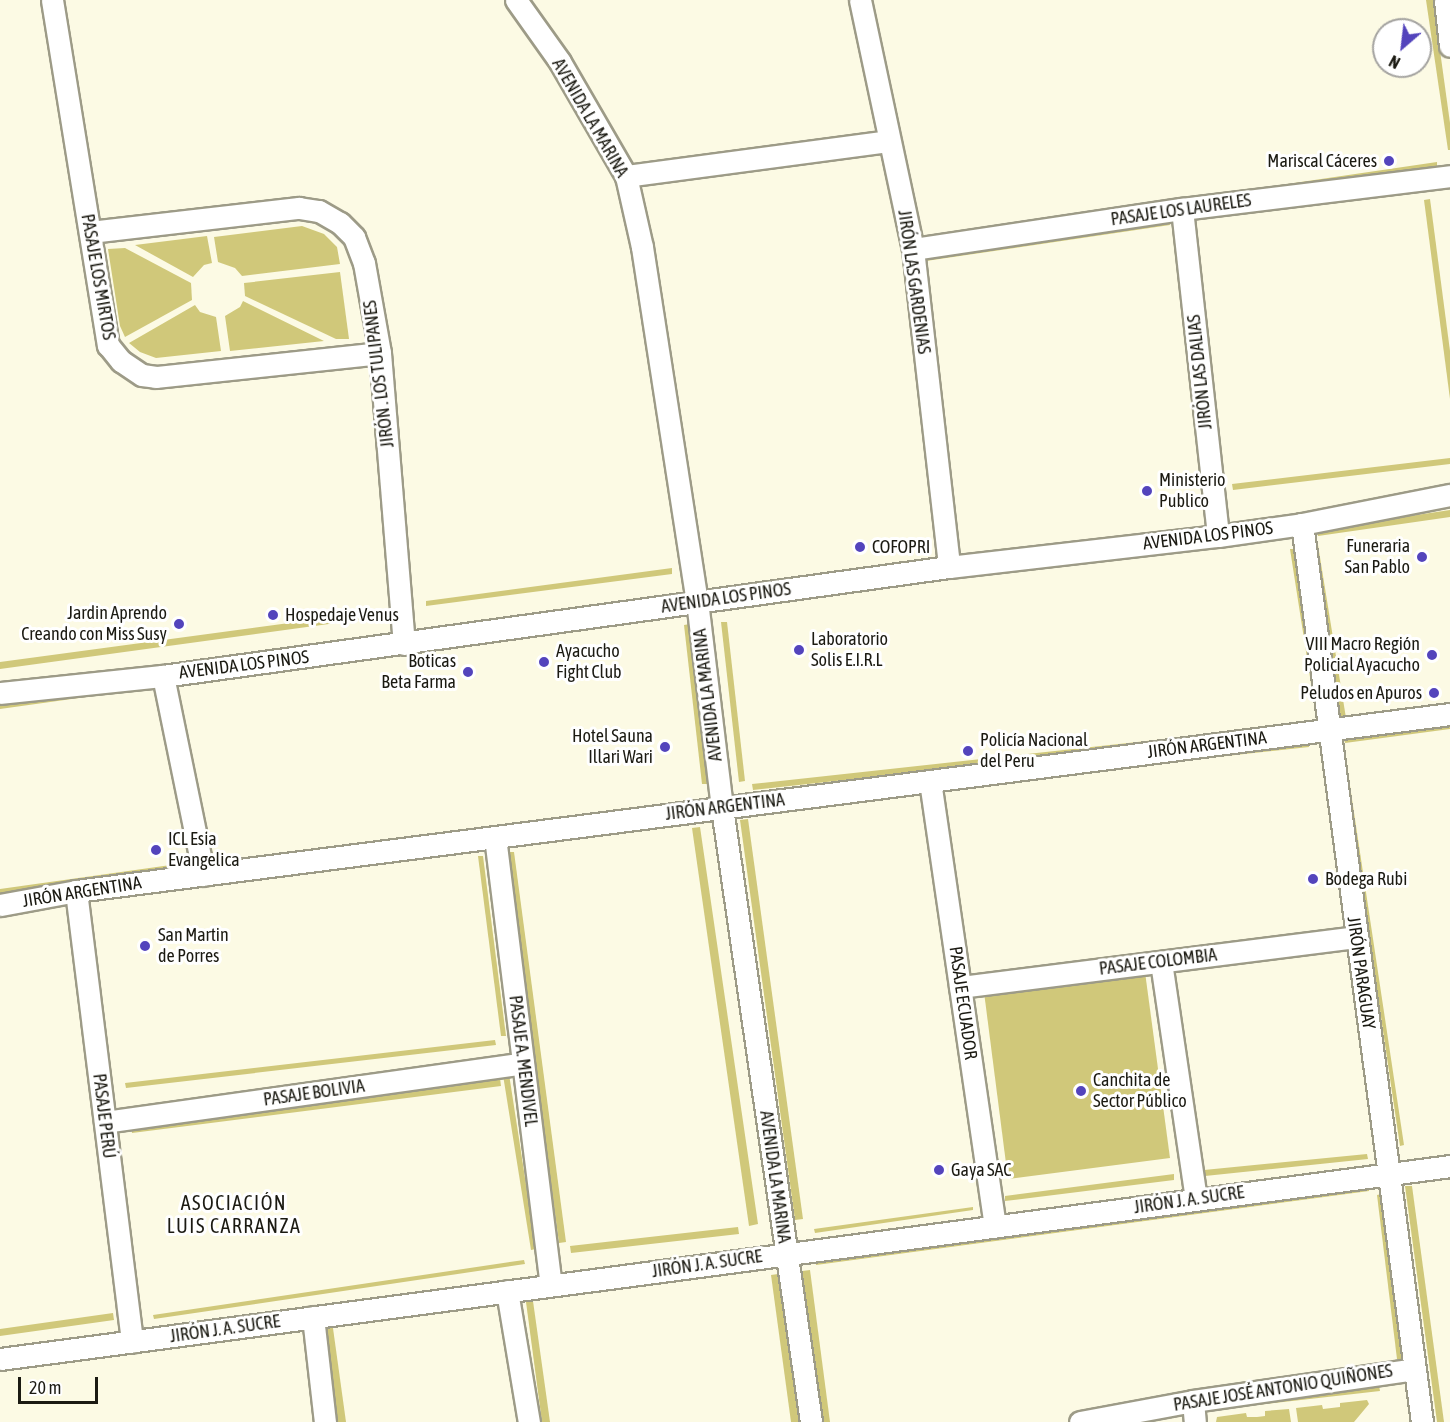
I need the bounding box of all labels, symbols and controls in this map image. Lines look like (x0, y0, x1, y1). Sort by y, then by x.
north arrow (1372, 18, 1432, 78)
text: N (1386, 52, 1403, 72)
street label: AVENIDA LA MARINA (547, 55, 633, 181)
place label: Mariscal Cáceres (1267, 150, 1377, 172)
marker: Mariscal Cáceres (1382, 154, 1396, 168)
street label: PASAJE LOS LAURELES (1109, 189, 1253, 231)
street label: JIRÓN LAS GARDENIAS (893, 209, 935, 355)
street label: PASAJE LOS MIRTOS (76, 212, 120, 342)
street label: JIRÓN . LOS TULIPANES (359, 299, 399, 449)
street label: JIRÓN LAS DALIAS (1183, 313, 1217, 431)
place label: Ministerio Publico (1159, 470, 1226, 512)
marker: Ministerio Publico (1140, 484, 1154, 498)
street label: AVENIDA LOS PINOS (1142, 517, 1274, 555)
place label: COFOPRI (872, 536, 930, 558)
place label: Funeraria San Pablo (1344, 536, 1410, 578)
marker: COFOPRI (853, 540, 867, 554)
marker: Funeraria San Pablo (1415, 550, 1429, 564)
street label: AVENIDA LOS PINOS (660, 578, 792, 618)
place label: Jardin Aprendo Creando con Miss Susy (21, 603, 167, 646)
place label: Hospedaje Venus (285, 604, 399, 626)
marker: Hospedaje Venus (266, 608, 280, 622)
marker: Jardin Aprendo Creando con Miss Susy (172, 617, 186, 631)
street label: AVENIDA LA MARINA (689, 627, 727, 763)
place label: Laboratorio Solis E.I.R.L (811, 629, 888, 672)
place label: VIII Macro Región Policial Ayacucho (1304, 634, 1420, 676)
place label: Ayacucho Fight Club (556, 641, 622, 684)
marker: Laboratorio Solis E.I.R.L (792, 643, 806, 657)
street label: AVENIDA LOS PINOS (178, 646, 310, 684)
marker: VIII Macro Región Policial Ayacucho (1425, 648, 1439, 662)
place label: Boticas Beta Farma (381, 651, 456, 694)
marker: Ayacucho Fight Club (537, 655, 551, 669)
marker: Boticas Beta Farma (461, 665, 475, 679)
place label: Peludos en Apuros (1300, 682, 1422, 704)
marker: Peludos en Apuros (1427, 686, 1441, 700)
place label: Hotel Sauna Illari Wari (572, 726, 653, 768)
street label: JIRÓN ARGENTINA (1146, 727, 1268, 763)
place label: Policía Nacional del Peru (980, 730, 1088, 772)
marker: Hotel Sauna Illari Wari (658, 740, 672, 754)
marker: Policía Nacional del Peru (961, 744, 975, 758)
street label: JIRÓN ARGENTINA (664, 789, 786, 825)
place label: ICL Esia Evangelica (168, 829, 239, 872)
marker: ICL Esia Evangelica (149, 843, 163, 857)
place label: Bodega Rubi (1325, 868, 1407, 890)
street label: JIRÓN ARGENTINA (21, 872, 143, 912)
marker: Bodega Rubi (1306, 872, 1320, 886)
street label: JIRÓN PARAGUAY (1342, 915, 1380, 1031)
place label: San Martin de Porres (158, 925, 229, 968)
marker: San Martin de Porres (136, 937, 154, 955)
street label: PASAJE COLOMBIA (1098, 944, 1218, 980)
street label: PASAJE ECUADOR (944, 945, 982, 1061)
street label: PASAJE A. MENDIVEL (504, 994, 542, 1128)
place label: Canchita de Sector Público (1093, 1070, 1187, 1112)
street label: PASAJE PERÚ (88, 1072, 120, 1160)
street label: PASAJE BOLIVIA (262, 1075, 366, 1111)
marker: Canchita de Sector Público (1074, 1084, 1088, 1098)
street label: AVENIDA LA MARINA (755, 1109, 795, 1245)
place label: Gaya SAC (951, 1159, 1011, 1181)
marker: Gaya SAC (932, 1163, 946, 1177)
street label: JIRÓN J. A. SUCRE (1132, 1182, 1246, 1218)
district label: ASOCIACIÓN LUIS CARRANZA (167, 1191, 301, 1238)
street label: JIRÓN J. A. SUCRE (650, 1246, 764, 1282)
street label: JIRÓN J. A. SUCRE (168, 1311, 282, 1347)
street label: PASAJE JOSÉ ANTONIO QUIÑONES (1172, 1360, 1394, 1416)
scale bar (21, 1365, 100, 1403)
text: 20 m (29, 1377, 61, 1398)

